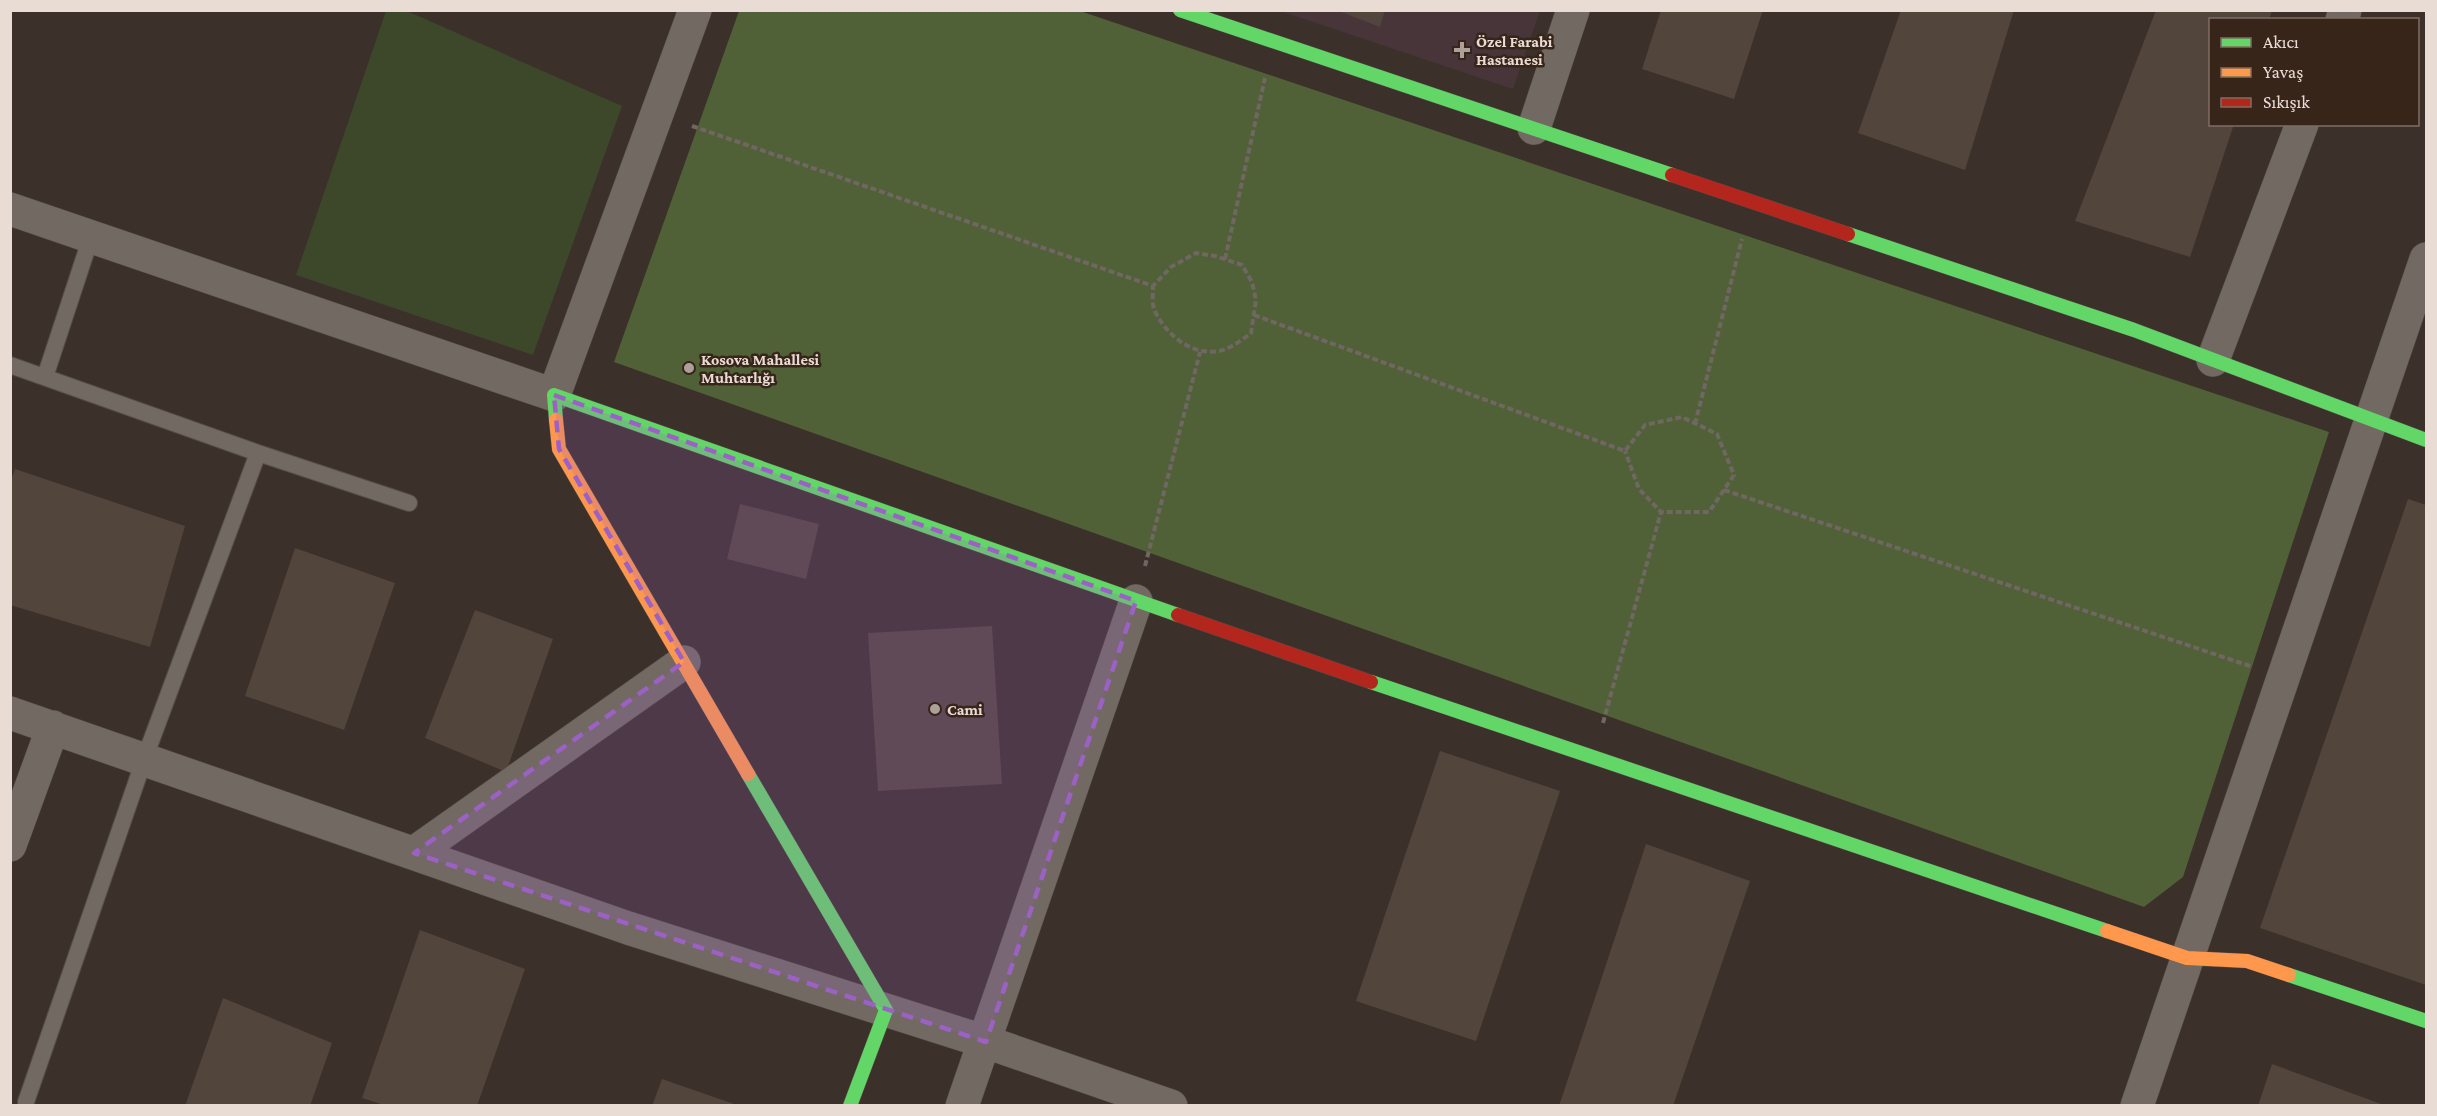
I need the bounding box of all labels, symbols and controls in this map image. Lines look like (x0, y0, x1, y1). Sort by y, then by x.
legend (2209, 18, 2419, 126)
text: Akıcı (2263, 32, 2299, 52)
place label: Özel Farabi Hastanesi (1476, 33, 1553, 68)
marker: Özel Farabi Hastanesi (1453, 41, 1471, 59)
text: Yavaş (2263, 62, 2303, 82)
text: Sıkışık (2263, 92, 2310, 112)
place label: Kosova Mahallesi Muhtarlığı (701, 351, 819, 386)
marker: Kosova Mahallesi Muhtarlığı (682, 361, 696, 375)
place label: Cami (947, 701, 983, 718)
marker: Cami (928, 702, 942, 716)

